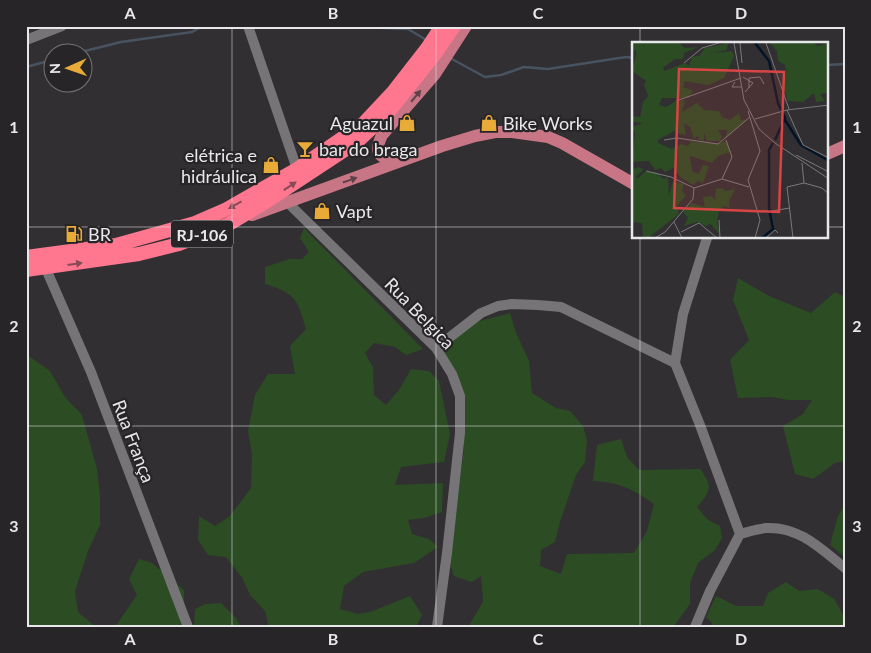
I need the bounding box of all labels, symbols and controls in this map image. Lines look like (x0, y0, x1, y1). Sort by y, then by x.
text: A (123, 3, 136, 22)
text: B (328, 3, 338, 22)
text: C (533, 3, 544, 22)
text: D (735, 3, 747, 22)
north arrow (42, 42, 92, 92)
inset map (632, 42, 828, 239)
text: N (46, 63, 63, 74)
one-way arrow (410, 90, 421, 102)
place label: Aguazul (330, 112, 393, 134)
place label: Bike Works (503, 112, 593, 134)
shop icon: Aguazul (397, 113, 417, 133)
shop icon: Bike Works (479, 113, 499, 133)
text: 1 (9, 117, 19, 136)
text: 1 (852, 117, 862, 136)
place label: bar do braga (319, 138, 417, 160)
bar icon: bar do braga (295, 139, 315, 159)
place label: elétrica e hidráulica (181, 144, 257, 187)
shop icon: elétrica e hidráulica (261, 155, 281, 175)
one-way arrow (342, 175, 357, 183)
one-way arrow (284, 181, 297, 191)
one-way arrow (229, 200, 242, 209)
place label: Vapt (336, 200, 373, 222)
shop icon: Vapt (312, 201, 332, 221)
road number: RJ-106 (171, 220, 233, 248)
place label: BR (88, 223, 112, 245)
fuel station icon: BR (64, 224, 84, 244)
one-way arrow (67, 260, 83, 268)
street label: Rua Belgica (380, 273, 460, 353)
text: 2 (9, 316, 19, 335)
text: 2 (852, 316, 862, 335)
street label: Rua França (108, 397, 160, 485)
text: 3 (9, 516, 19, 535)
text: 3 (852, 516, 862, 535)
text: A (123, 629, 136, 648)
text: B (328, 629, 338, 648)
text: C (533, 629, 544, 648)
text: D (735, 629, 747, 648)

